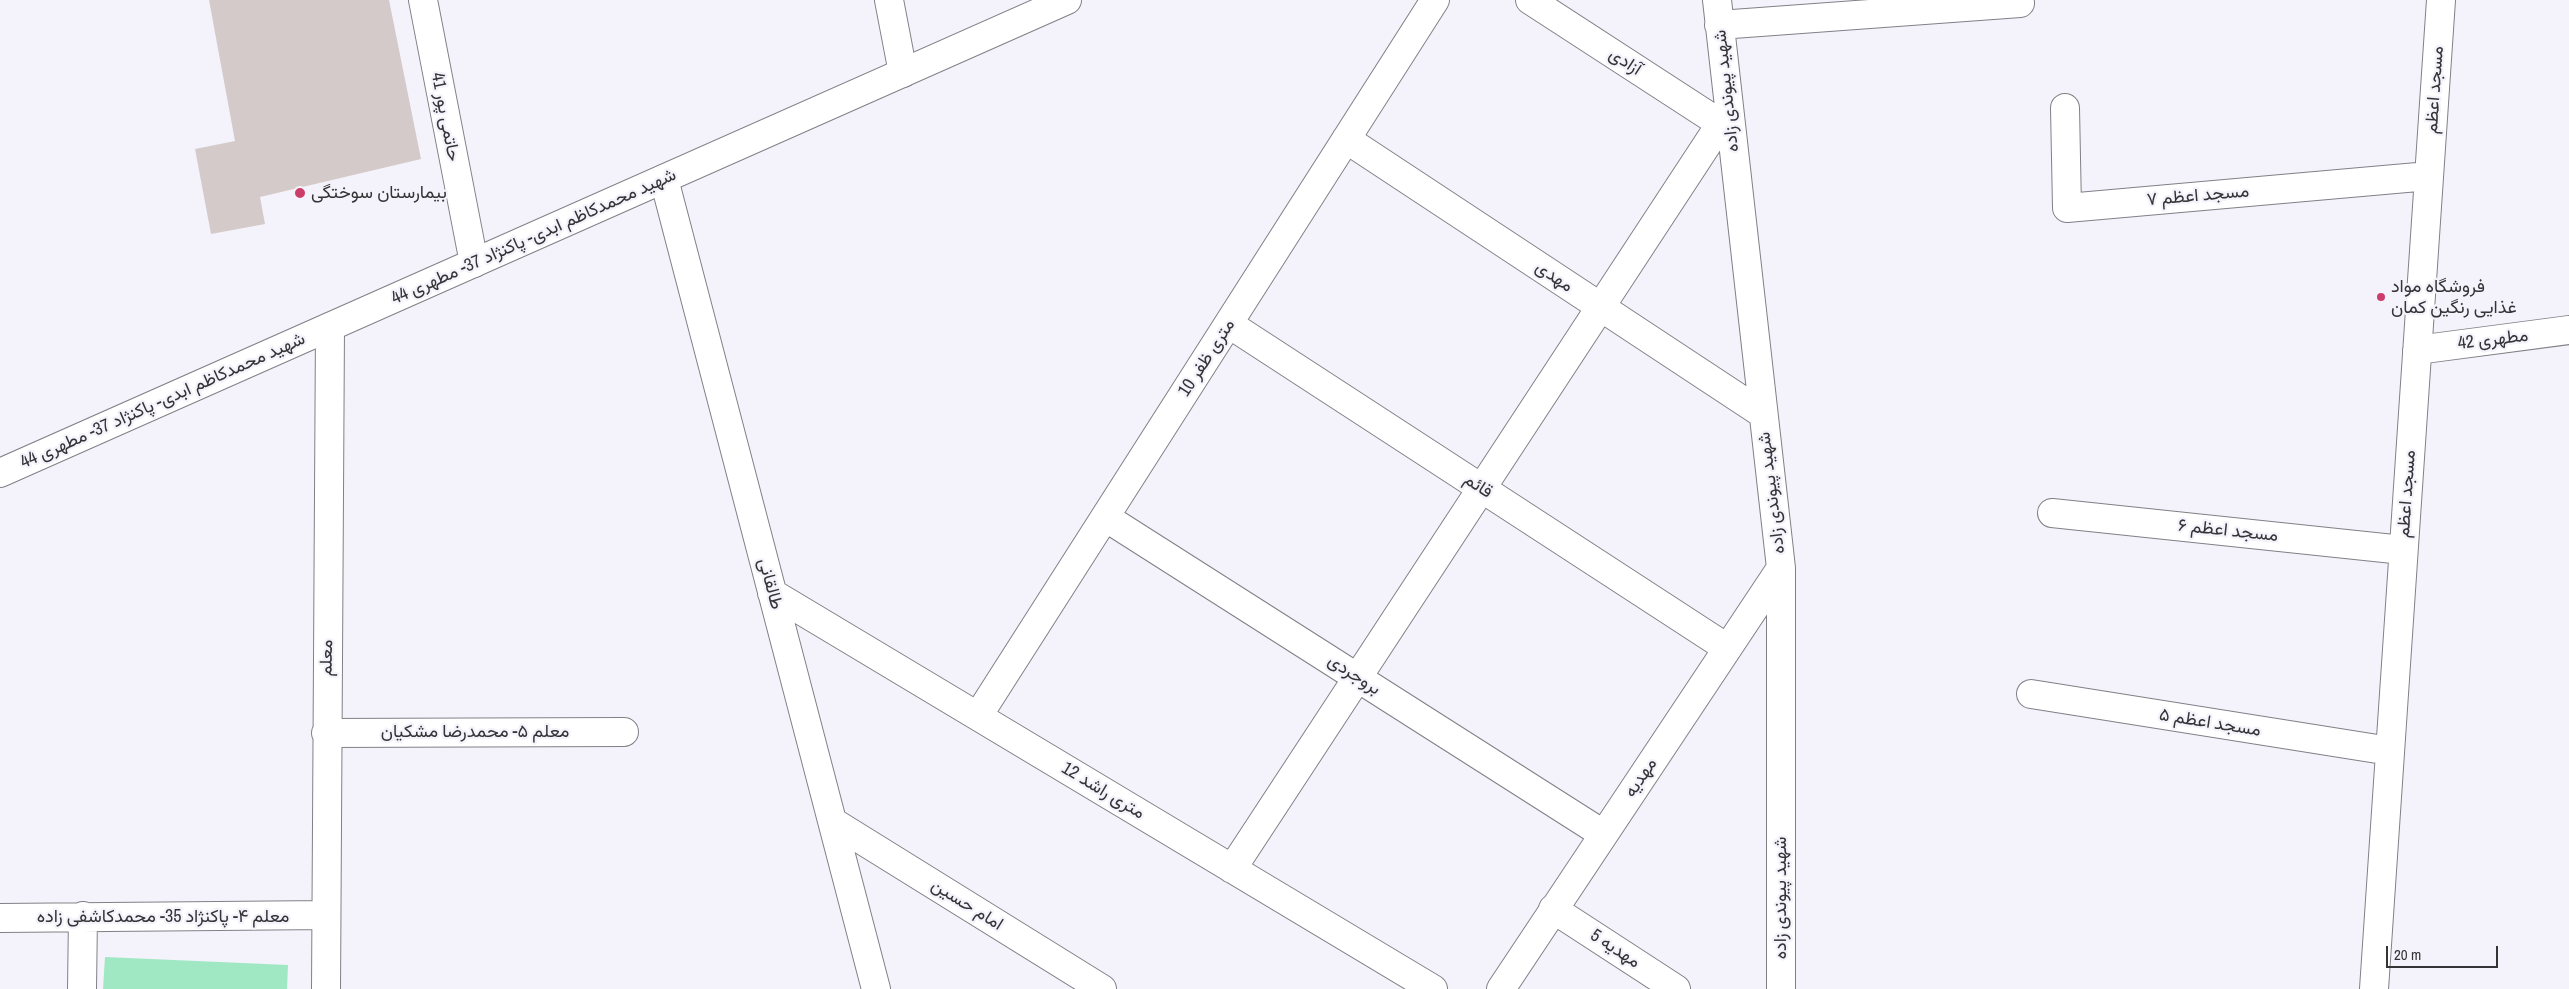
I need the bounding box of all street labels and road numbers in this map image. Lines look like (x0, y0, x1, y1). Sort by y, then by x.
street label: شهید پیوندی زاده (1710, 29, 1744, 153)
street label: آزادی (1605, 44, 1645, 80)
street label: مسجد اعظم (2421, 45, 2449, 135)
street label: حاتمی پور 41 (426, 71, 464, 163)
street label: شهید محمدکاظم ابدی- پاکنژاد 37- مطهری 44 (388, 164, 680, 310)
street label: مسجد اعظم ۷ (2146, 181, 2250, 211)
street label: مهدی (1531, 257, 1577, 297)
street label: 10 متری ظفر (1174, 315, 1240, 401)
street label: مطهری 42 (2457, 325, 2529, 355)
street label: شهید محمدکاظم ابدی- پاکنژاد 37- مطهری 44 (17, 328, 309, 474)
street label: شهید پیوندی زاده (1754, 431, 1790, 555)
street label: مسجد اعظم (2393, 449, 2421, 539)
street label: قائم (1460, 469, 1496, 503)
street label: مسجد اعظم ۶ (2177, 515, 2279, 547)
street label: طالقانی (753, 556, 787, 612)
street label: معلم (316, 639, 338, 677)
street label: بروجردی (1323, 650, 1385, 700)
street label: مسجد اعظم ۵ (2158, 704, 2262, 742)
street label: معلم ۵- محمدرضا مشکیان (381, 721, 569, 743)
street label: مهدیه (1620, 754, 1662, 802)
street label: 12 متری راشد (1057, 758, 1149, 824)
street label: شهید پیوندی زاده (1770, 837, 1792, 959)
street label: امام حسین (927, 874, 1007, 936)
street label: معلم ۴- پاکنژاد 35- محمدکاشفی زاده (37, 906, 289, 928)
street label: مهدیه 5 (1586, 925, 1644, 973)

